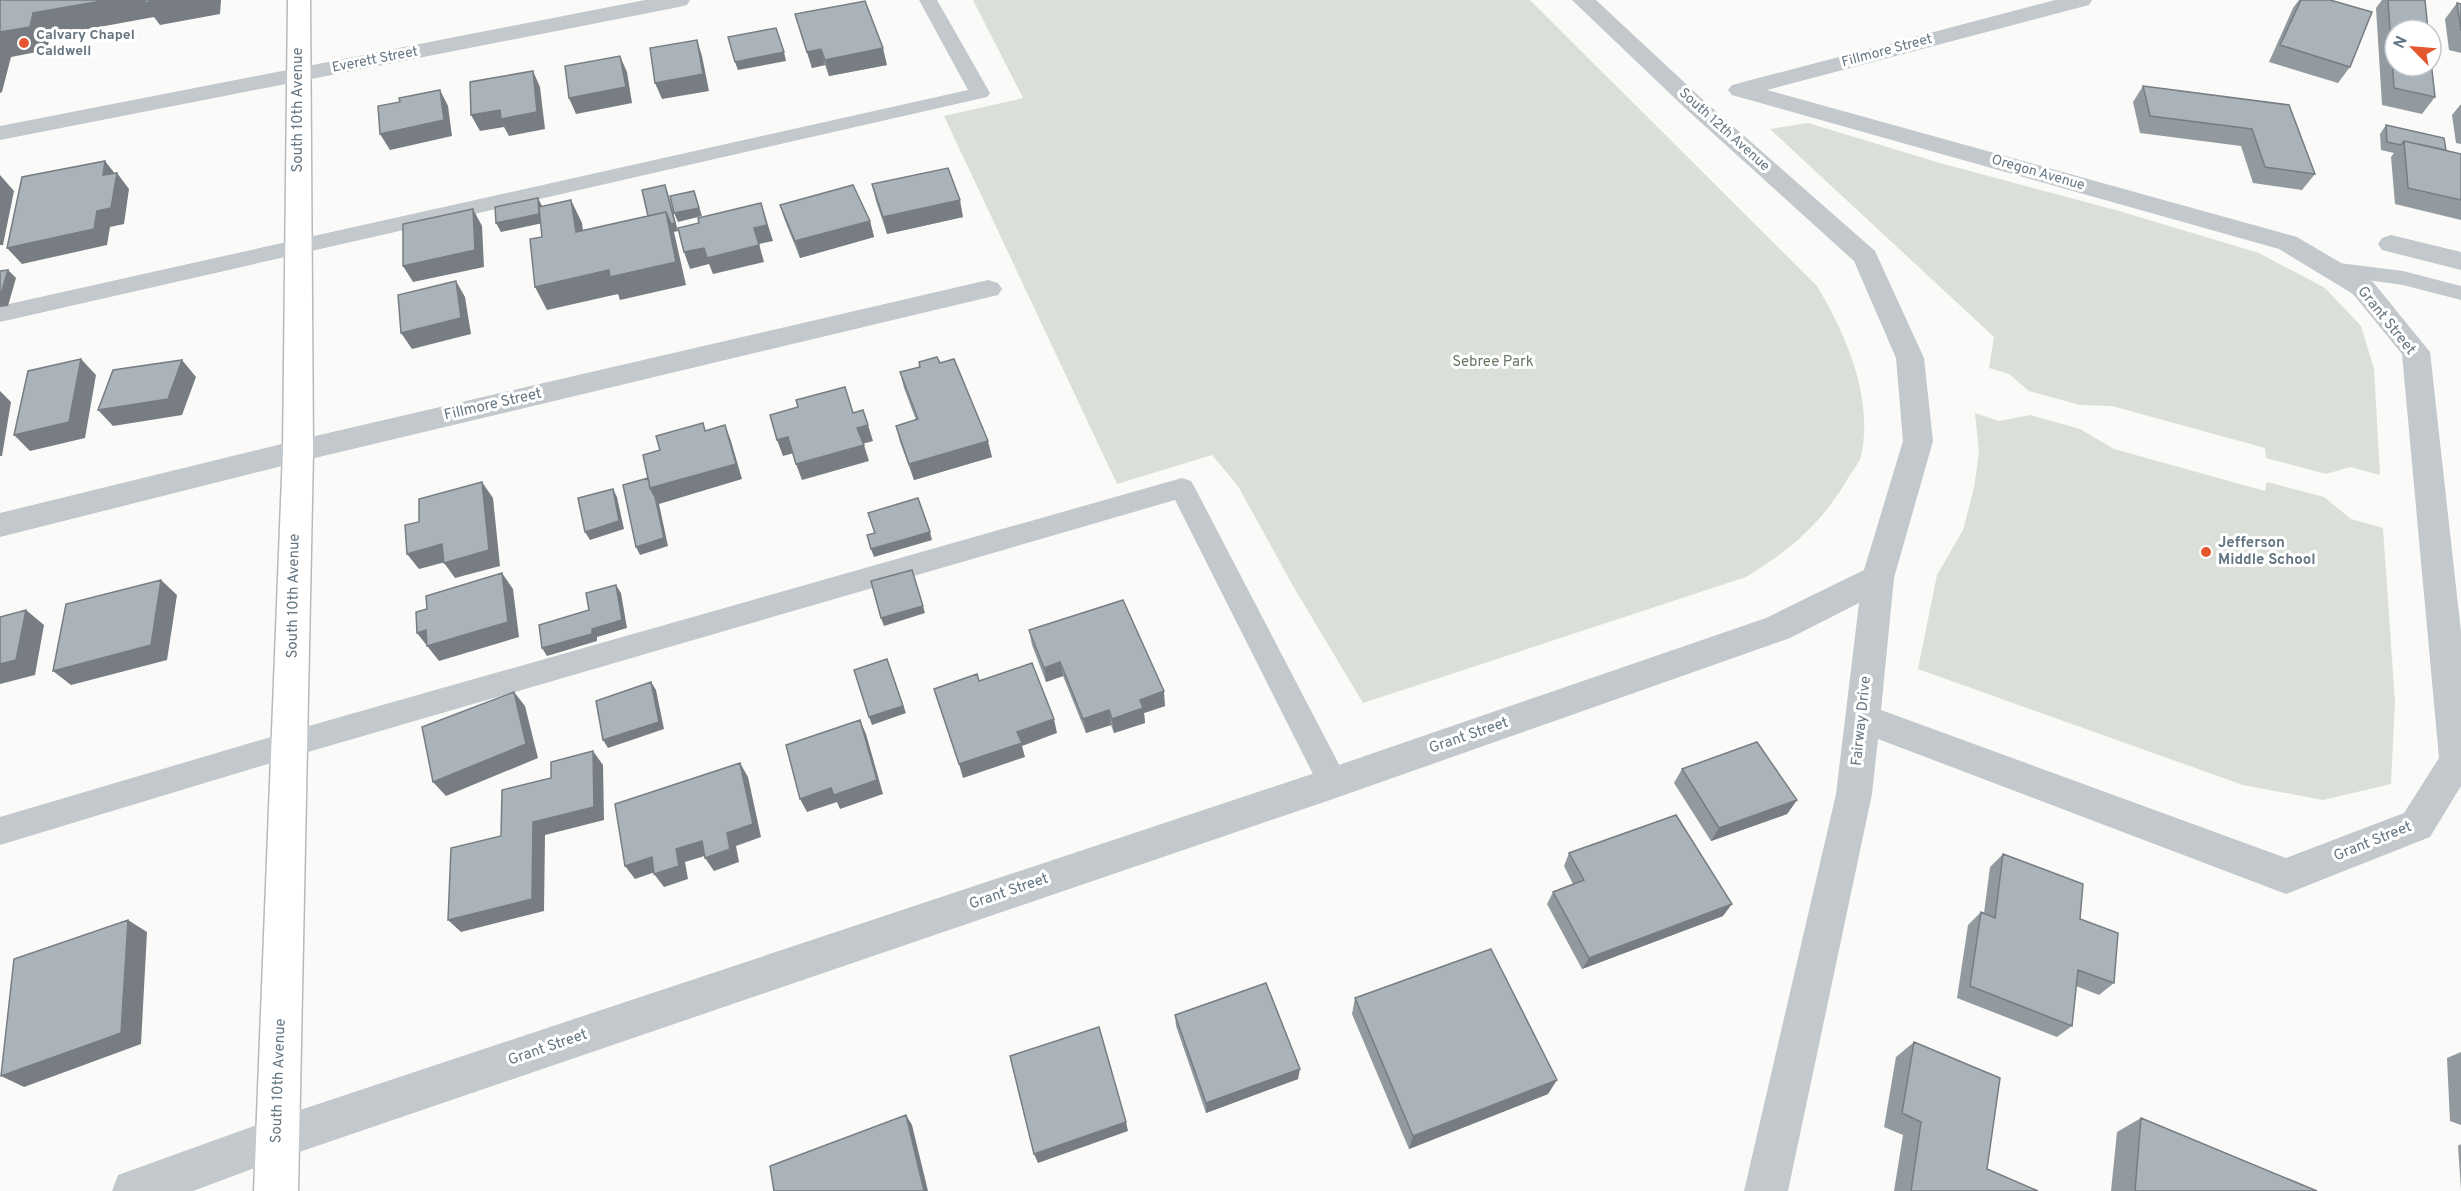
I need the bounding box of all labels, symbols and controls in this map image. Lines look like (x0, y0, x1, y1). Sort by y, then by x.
north arrow (2383, 18, 2443, 78)
place label: Calvary Chapel Caldwell (36, 27, 135, 60)
street label: Fillmore Street (1840, 31, 1934, 71)
text: N (2390, 33, 2413, 52)
marker: Calvary Chapel Caldwell (17, 36, 31, 50)
street label: Everett Street (331, 43, 419, 77)
street label: South 10th Avenue (289, 48, 308, 172)
street label: South 12th Avenue (1675, 85, 1773, 175)
street label: Oregon Avenue (1989, 152, 2087, 194)
street label: Grant Street (2353, 283, 2419, 359)
park label: Sebree Park (1452, 353, 1534, 372)
street label: Fillmore Street (442, 385, 544, 425)
street label: South 10th Avenue (283, 533, 305, 659)
place label: Jefferson Middle School (2218, 534, 2316, 570)
marker: Jefferson Middle School (2199, 545, 2213, 559)
street label: Fairway Drive (1848, 675, 1876, 767)
street label: Grant Street (1427, 714, 1511, 758)
street label: Grant Street (2331, 818, 2415, 866)
street label: Grant Street (967, 870, 1051, 914)
street label: South 10th Avenue (267, 1018, 291, 1144)
street label: Grant Street (506, 1026, 590, 1070)

